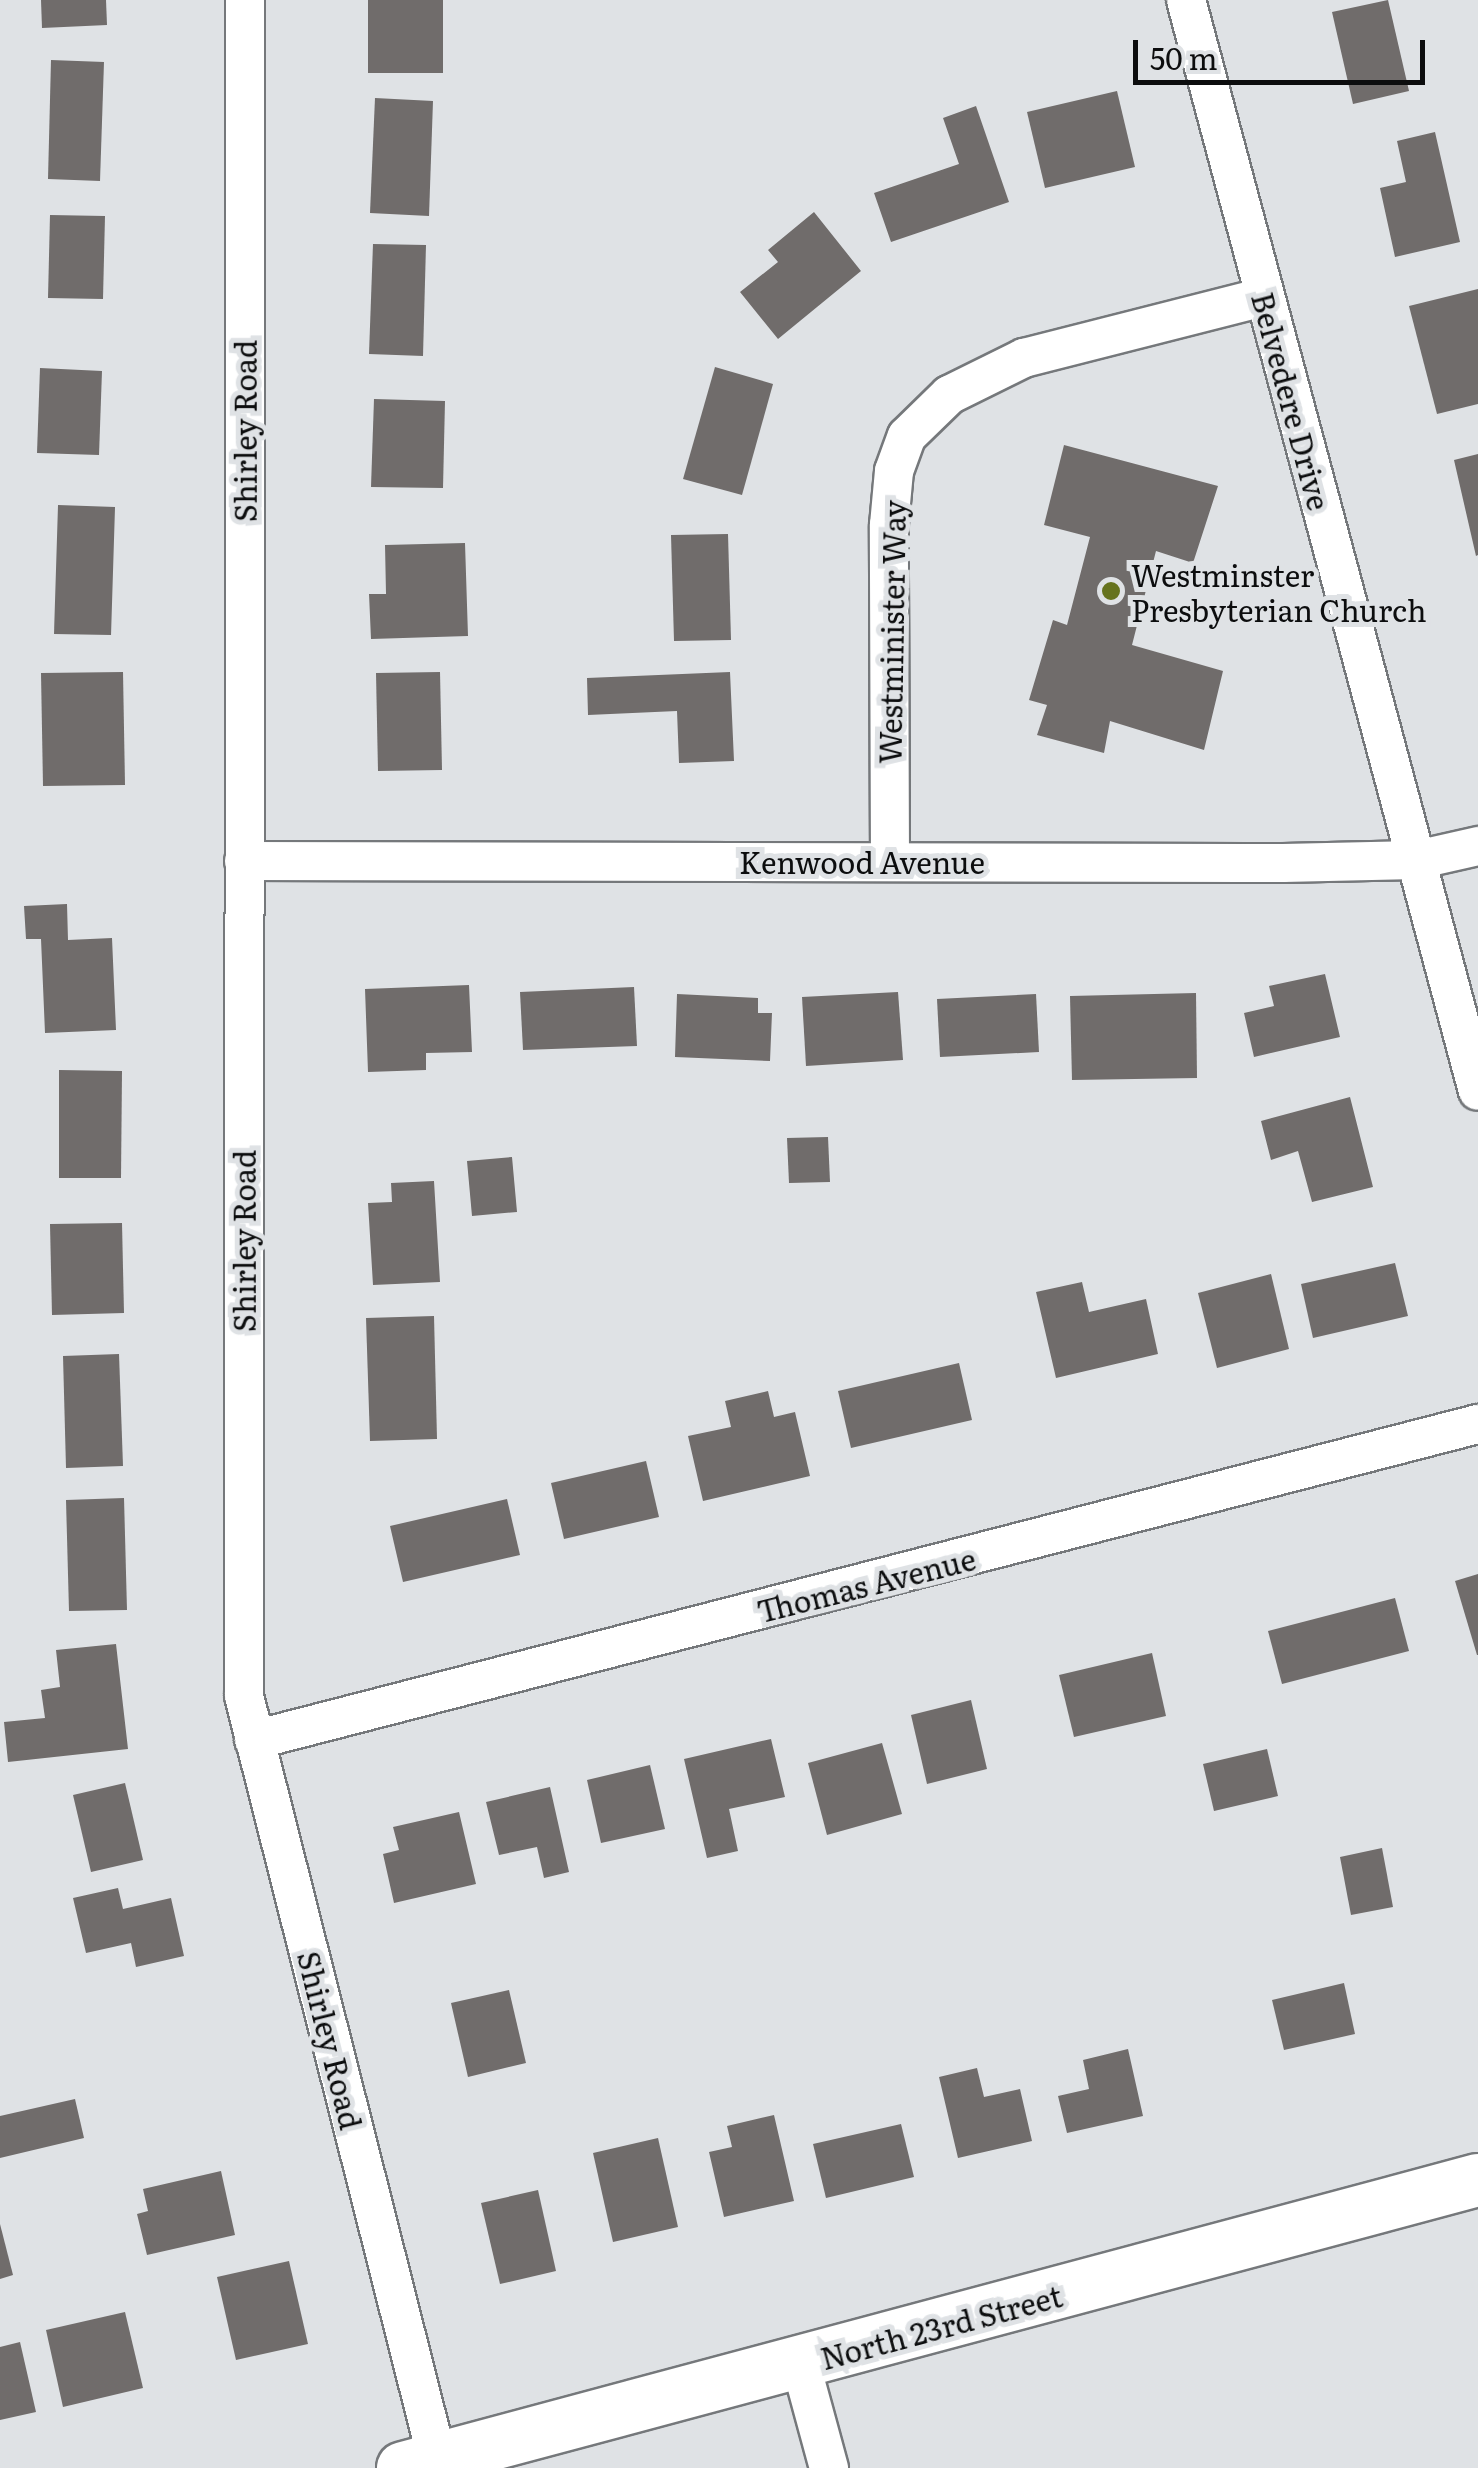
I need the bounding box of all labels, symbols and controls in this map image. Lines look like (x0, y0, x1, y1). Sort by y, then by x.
scale bar (1138, 20, 1430, 82)
text: 50 m (1150, 35, 1218, 79)
street label: Belvedere Drive (1246, 288, 1338, 514)
street label: Shirley Road (226, 340, 262, 522)
street label: Westminister Way (871, 500, 911, 764)
place label: Westminster Presbyterian Church (1131, 556, 1427, 626)
marker: Westminster Presbyterian Church (1100, 580, 1122, 602)
street label: Kenwood Avenue (739, 843, 985, 879)
street label: Shirley Road (225, 1150, 261, 1332)
street label: Thomas Avenue (753, 1539, 979, 1629)
street label: Shirley Road (291, 1947, 371, 2133)
street label: North 23rd Street (816, 2276, 1066, 2376)

